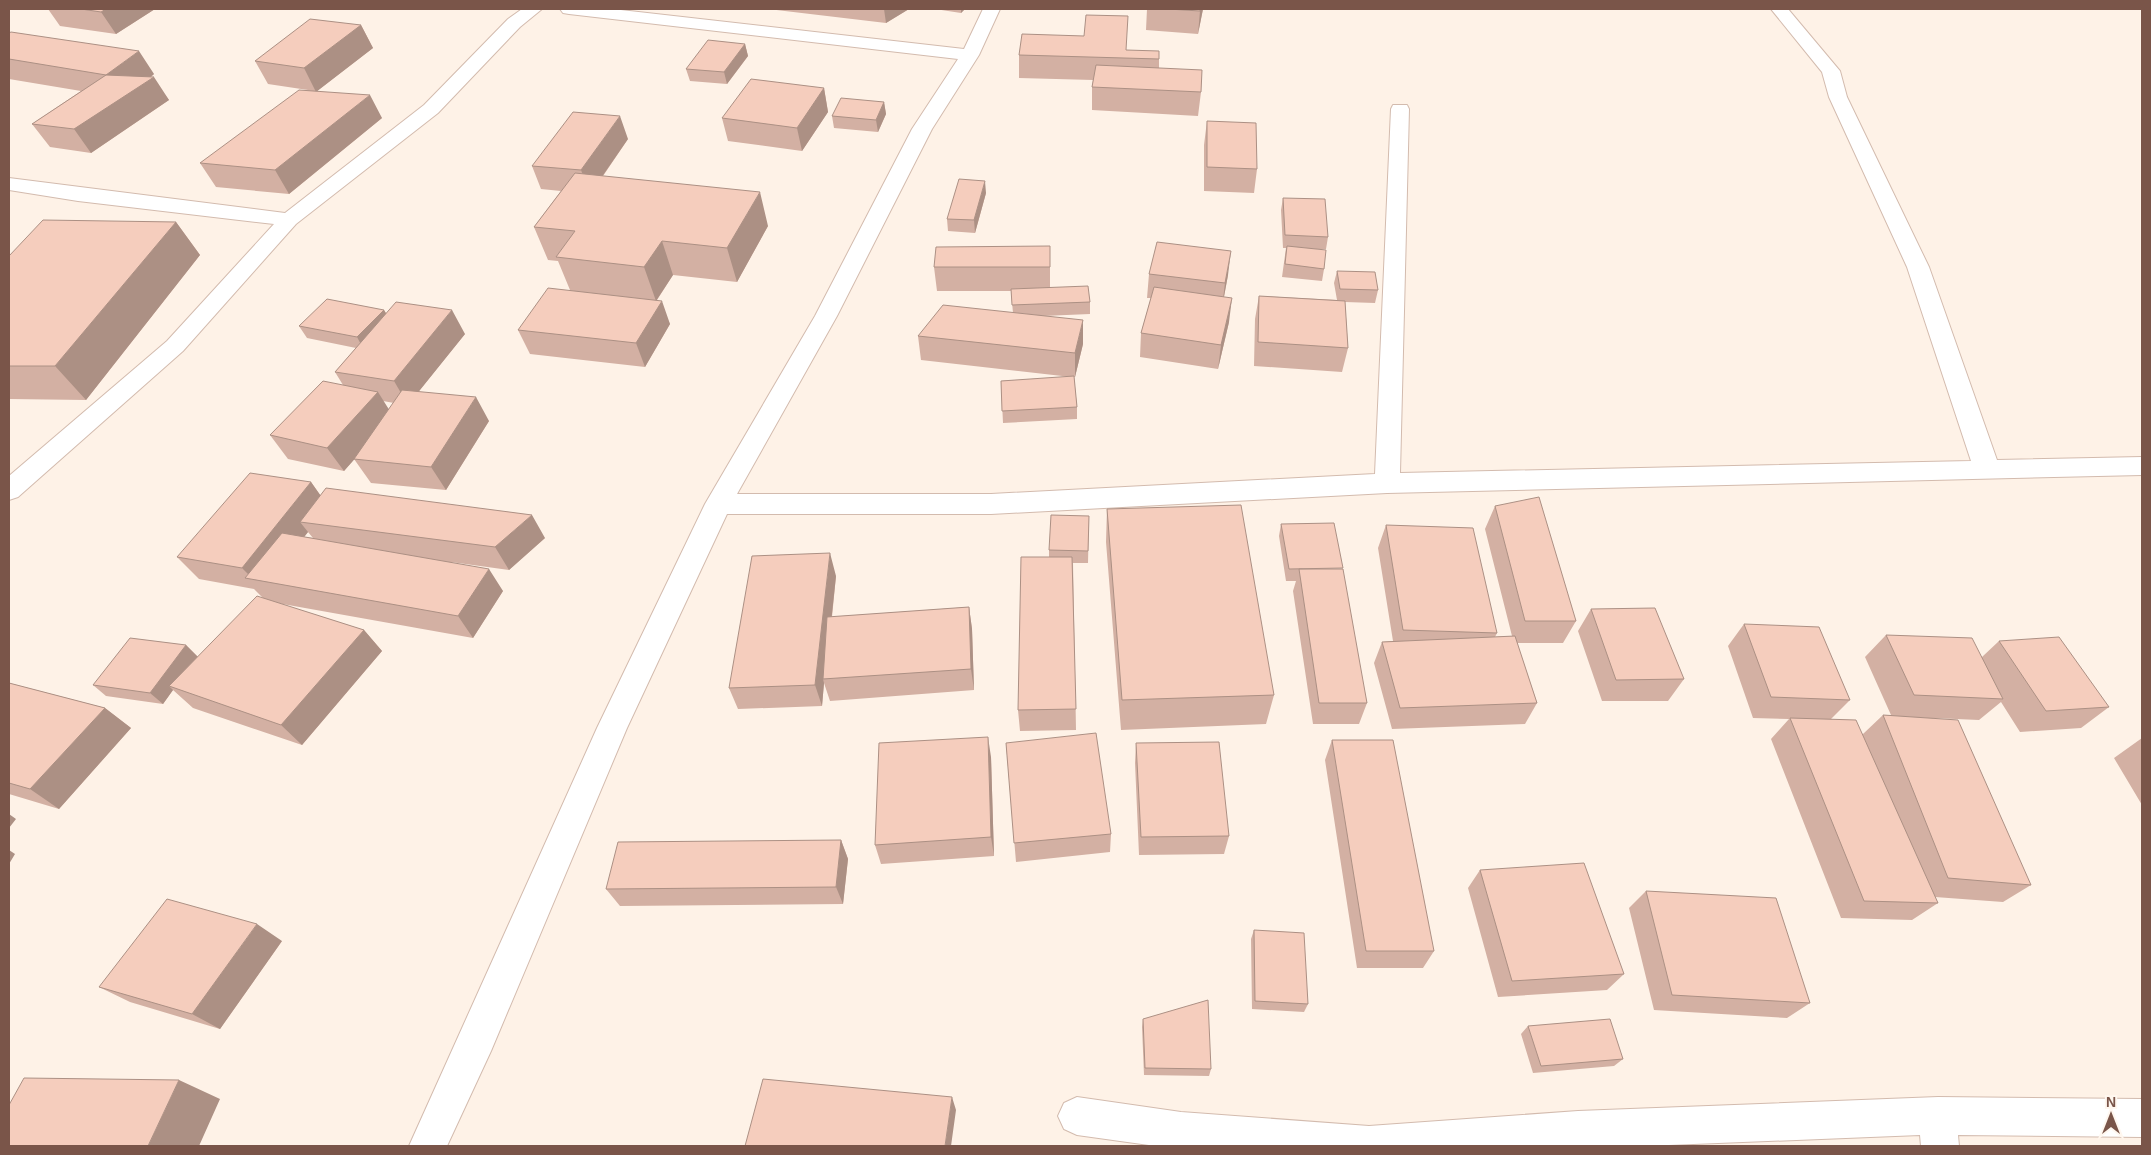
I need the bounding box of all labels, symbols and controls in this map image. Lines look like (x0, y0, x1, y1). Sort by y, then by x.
north arrow (2086, 1090, 2136, 1140)
text: N (2106, 1094, 2116, 1110)

